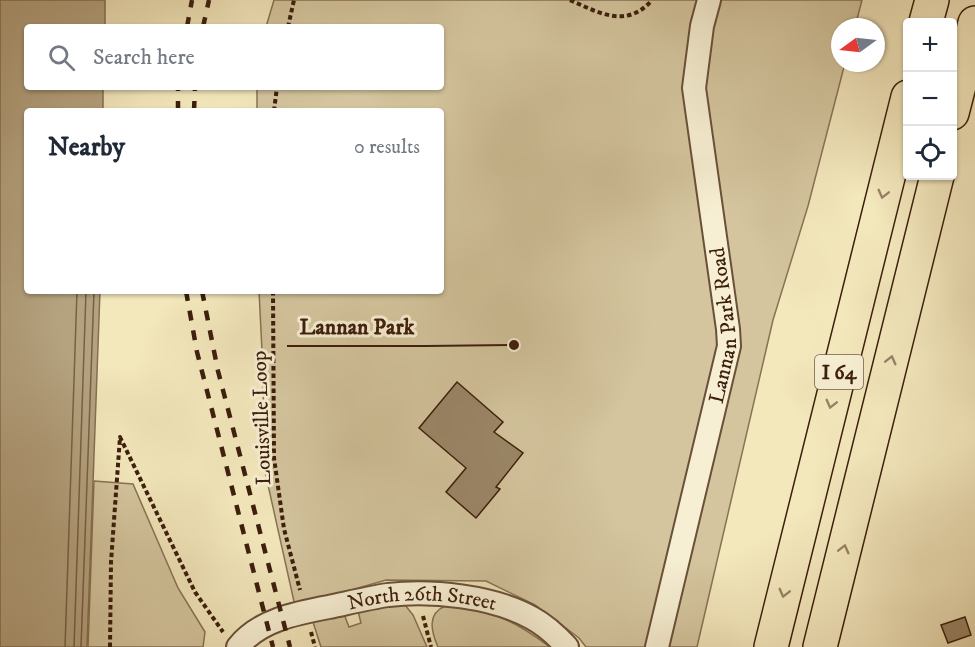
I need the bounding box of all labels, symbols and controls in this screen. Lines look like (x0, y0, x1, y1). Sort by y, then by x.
north arrow (831, 18, 885, 72)
map controls (903, 18, 957, 180)
button: + (903, 18, 957, 72)
search box (24, 24, 444, 90)
icon: search (45, 41, 78, 74)
text: Search here (93, 44, 195, 71)
button: − (903, 72, 957, 126)
button: locate (903, 126, 957, 180)
text: Nearby (48, 131, 125, 164)
text: 0 results (354, 135, 420, 160)
one-way arrow (878, 189, 891, 199)
street label: Lannan Park Road (704, 245, 743, 406)
callout: Lannan Park (287, 306, 426, 346)
text: Lannan Park (300, 314, 416, 341)
street label: Louisville Loop (247, 350, 277, 486)
road number: I 64 (815, 355, 863, 389)
one-way arrow (884, 355, 897, 365)
one-way arrow (825, 399, 838, 409)
one-way arrow (837, 545, 849, 555)
street label: North 26th Street (345, 581, 500, 617)
one-way arrow (779, 588, 791, 598)

